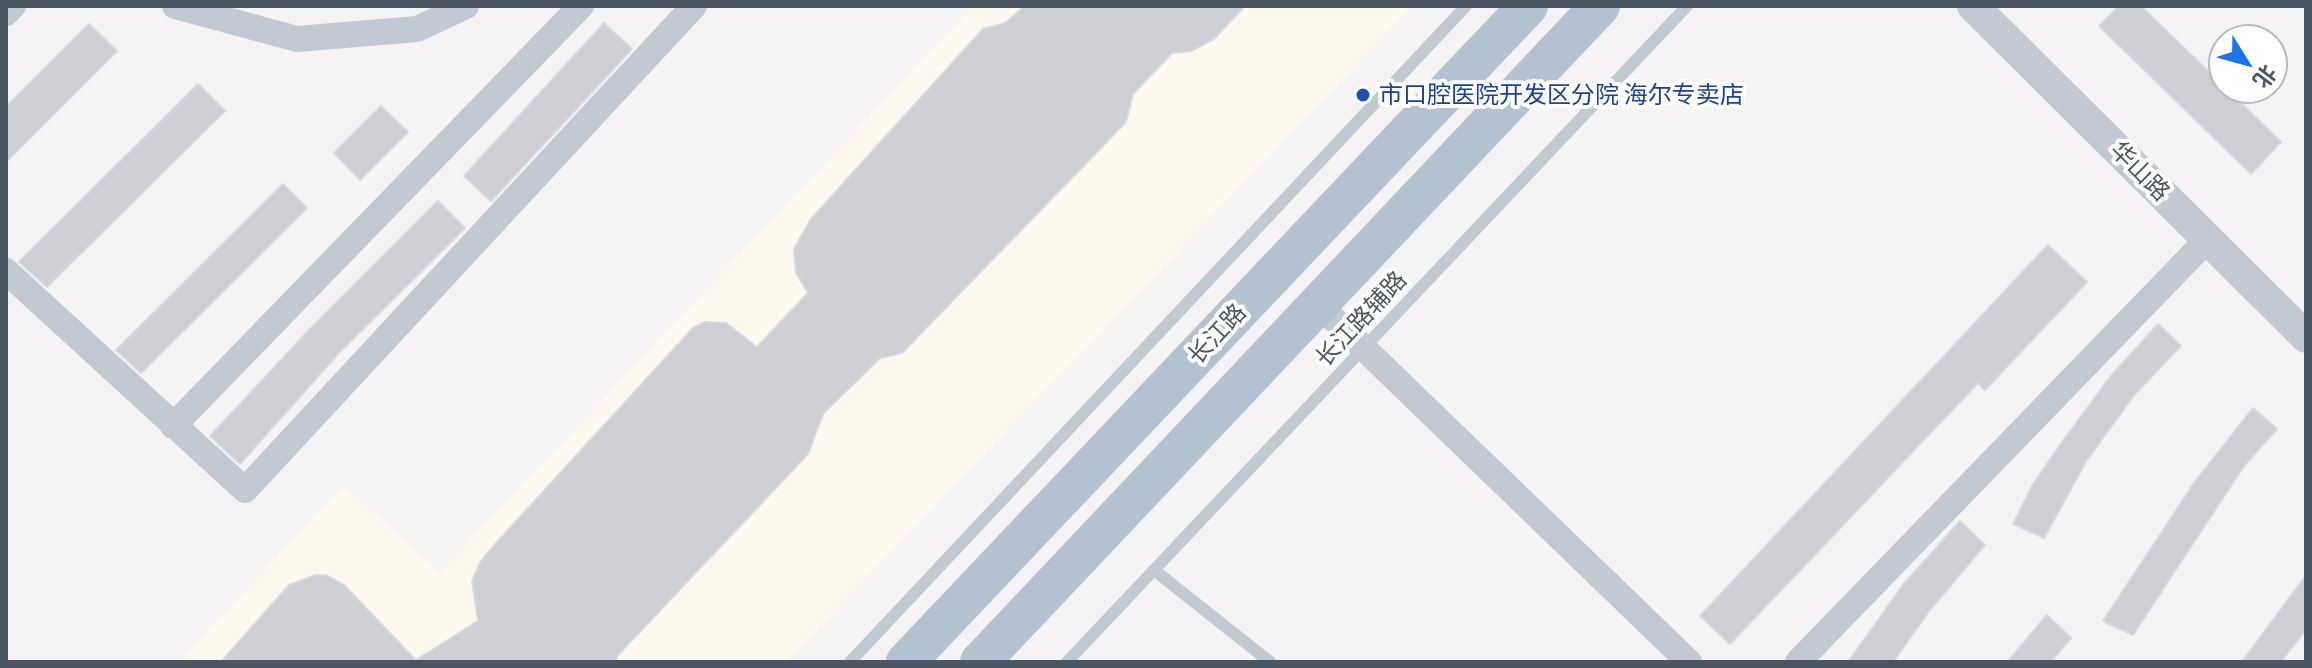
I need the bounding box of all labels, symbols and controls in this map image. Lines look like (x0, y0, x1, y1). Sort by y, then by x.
north arrow (2208, 24, 2288, 104)
text: 北 (2249, 61, 2283, 94)
place label: 市口腔医院开发区分院 海尔专卖店 (1379, 81, 1744, 109)
marker: 市口腔医院开发区分院 海尔专卖店 (1354, 86, 1372, 104)
street label: 华山路 (2104, 135, 2176, 207)
street label: 长江路辅路 (1310, 265, 1412, 373)
street label: 长江路 (1182, 298, 1252, 370)

